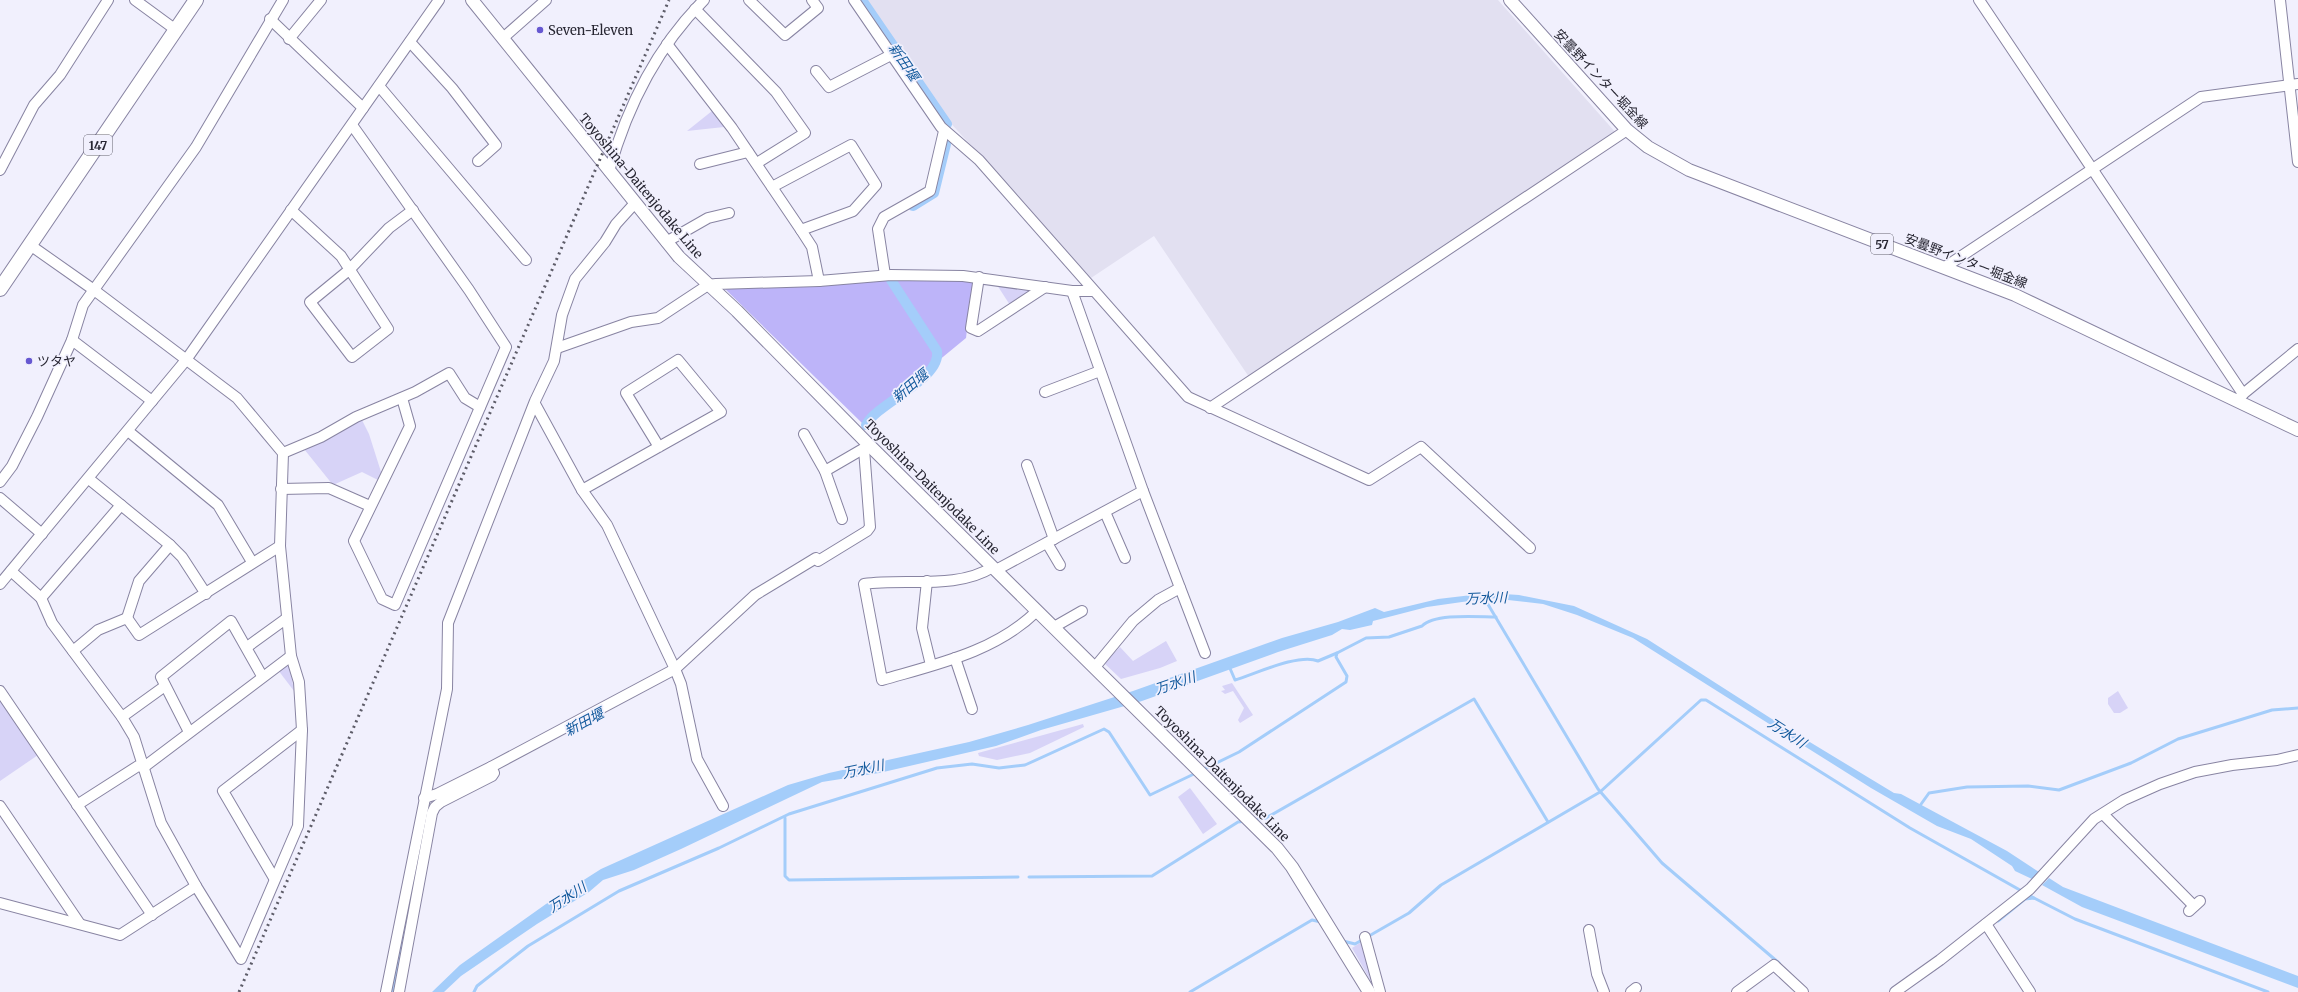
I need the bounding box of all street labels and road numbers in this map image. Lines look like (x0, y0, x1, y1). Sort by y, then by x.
street label: 安曇野インター堀金線 (1550, 26, 1652, 132)
street label: Toyoshina-Daitenjodake Line (575, 110, 707, 262)
road number: 147 (84, 135, 112, 155)
street label: 安曇野インター堀金線 (1902, 230, 2030, 292)
road number: 57 (1871, 234, 1893, 254)
street label: Toyoshina-Daitenjodake Line (861, 416, 1003, 558)
street label: Toyoshina-Daitenjodake Line (1151, 703, 1293, 845)

